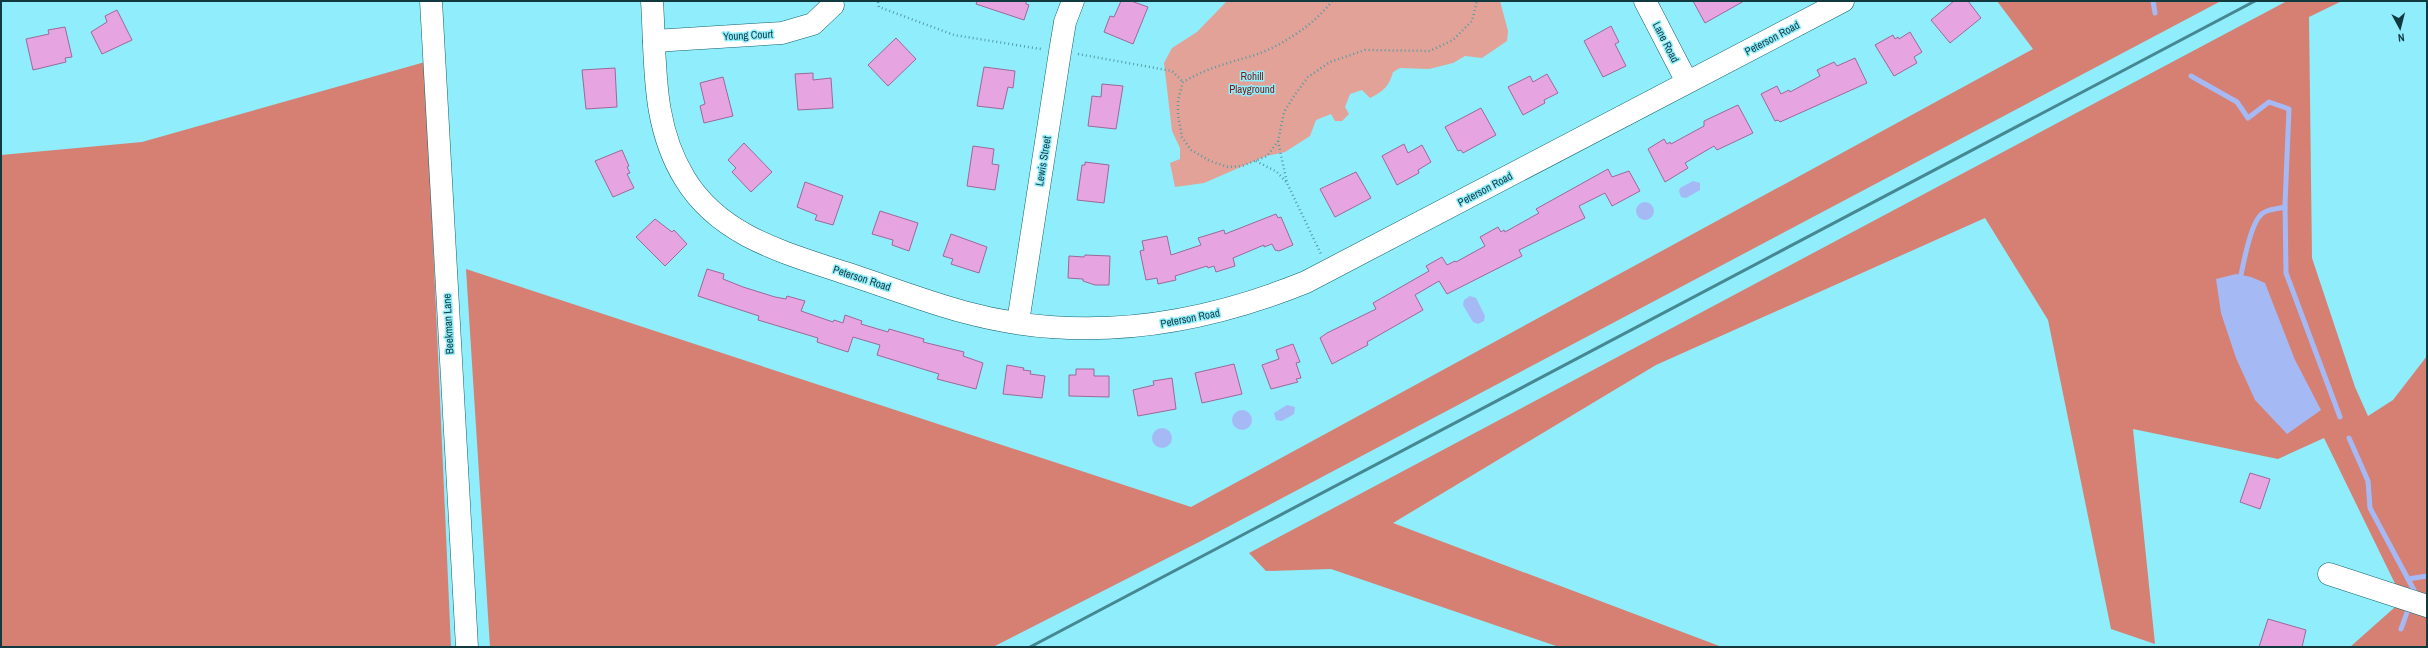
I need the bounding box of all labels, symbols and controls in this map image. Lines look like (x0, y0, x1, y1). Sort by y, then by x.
north arrow (2380, 8, 2420, 48)
street label: Peterson Road (1742, 18, 1802, 58)
street label: Lane Road (1650, 19, 1682, 65)
street label: Young Court (723, 27, 774, 43)
text: N (2397, 31, 2405, 45)
park label: Rohill Playground (1229, 69, 1275, 96)
street label: Lewis Street (1032, 135, 1054, 187)
street label: Peterson Road (1455, 169, 1515, 209)
street label: Peterson Road (831, 262, 893, 294)
street label: Beekman Lane (439, 293, 457, 355)
street label: Peterson Road (1159, 305, 1221, 331)

